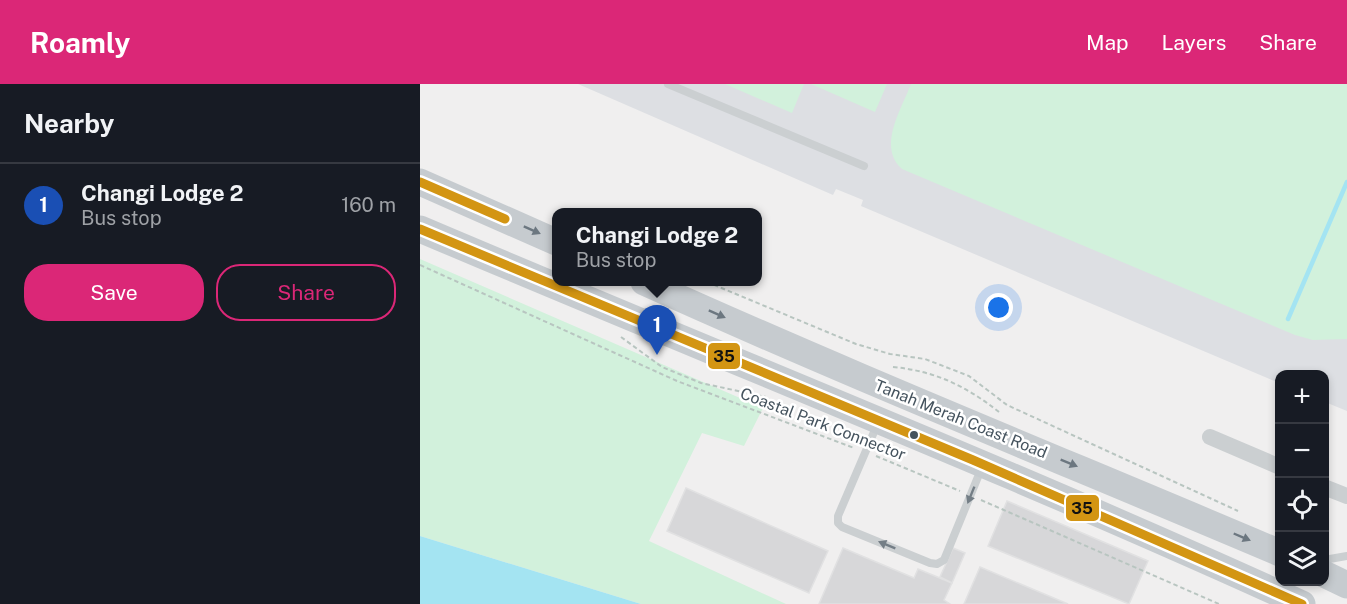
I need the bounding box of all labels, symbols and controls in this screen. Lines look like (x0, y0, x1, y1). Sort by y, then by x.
text: Roamly (30, 26, 130, 59)
text: Map (1086, 30, 1129, 55)
text: Layers (1162, 30, 1226, 55)
text: Share (1259, 30, 1317, 55)
text: Nearby (24, 108, 114, 139)
text: Changi Lodge 2 (81, 180, 243, 206)
text: 1 (39, 193, 48, 217)
text: 160 m (341, 193, 396, 217)
text: Bus stop (81, 206, 162, 230)
popup (552, 208, 762, 286)
text: Changi Lodge 2 (576, 222, 738, 248)
one-way arrow (523, 226, 540, 235)
text: Bus stop (576, 248, 656, 272)
button: Save (24, 264, 204, 321)
button: Share (216, 264, 396, 321)
your location (984, 293, 1013, 322)
pin: 1 (638, 306, 676, 355)
one-way arrow (708, 310, 725, 319)
line badge: 35 (707, 342, 741, 370)
text: 35 (713, 347, 735, 366)
map controls (1275, 370, 1329, 586)
button: + (1275, 370, 1329, 424)
street label: Tanah Merah Coast Road (872, 376, 1050, 462)
street label: Coastal Park Connector (738, 384, 908, 464)
button: − (1275, 424, 1329, 478)
unlabelled marker (908, 429, 920, 441)
one-way arrow (1060, 459, 1078, 468)
button: locate (1275, 478, 1329, 532)
one-way arrow (966, 486, 976, 504)
line badge: 35 (1065, 494, 1100, 522)
text: 35 (1071, 499, 1093, 518)
button: layers (1275, 532, 1329, 586)
one-way arrow (1233, 533, 1251, 542)
one-way arrow (878, 540, 896, 549)

